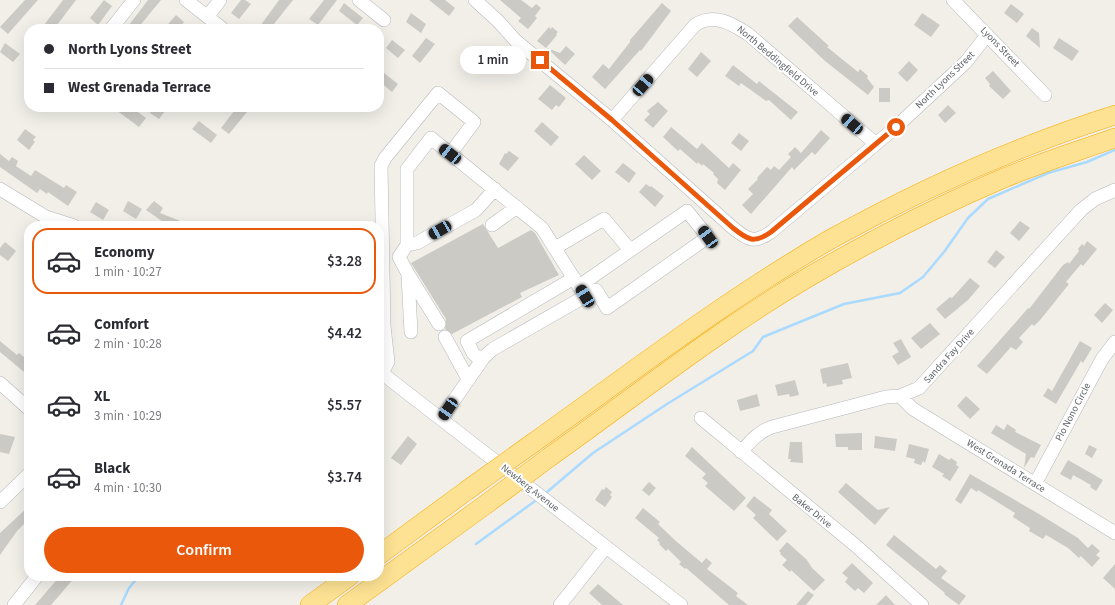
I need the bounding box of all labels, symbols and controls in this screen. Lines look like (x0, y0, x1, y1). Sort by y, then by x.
street label: North Beddingfield Drive (734, 22, 822, 100)
street label: Lyons Street (977, 24, 1023, 71)
text: North Lyons Street (68, 39, 191, 60)
callout: 1 min (460, 46, 526, 74)
street label: North Lyons Street (912, 48, 978, 112)
text: 1 min (478, 51, 508, 69)
route end (531, 51, 549, 69)
car (631, 72, 655, 98)
text: West Grenada Terrace (68, 77, 211, 98)
car (839, 112, 865, 136)
route start (887, 118, 905, 136)
car (437, 142, 463, 166)
car (427, 219, 453, 241)
car (696, 224, 720, 250)
text: Economy (94, 242, 155, 263)
icon: car (46, 243, 82, 279)
text: $3.28 (327, 251, 362, 272)
text: 1 min · 10:27 (94, 263, 162, 281)
car (574, 283, 596, 309)
text: Comfort (94, 314, 149, 335)
icon: car (46, 315, 82, 351)
text: $4.42 (327, 323, 362, 344)
street label: Sandra Fay Drive (920, 325, 978, 387)
text: 2 min · 10:28 (94, 335, 162, 353)
street label: Pio Nono Circle (1052, 380, 1094, 444)
text: XL (94, 386, 110, 407)
icon: car (46, 387, 82, 423)
text: $5.57 (327, 395, 362, 416)
car (436, 396, 460, 422)
text: 3 min · 10:29 (94, 407, 162, 425)
street label: West Grenada Terrace (964, 436, 1048, 496)
text: Black (94, 458, 131, 479)
icon: car (46, 459, 82, 495)
street label: Newberg Avenue (498, 461, 562, 515)
text: $3.74 (327, 467, 362, 488)
text: 4 min · 10:30 (94, 479, 162, 497)
street label: Baker Drive (789, 491, 835, 532)
button: Confirm (44, 527, 364, 573)

